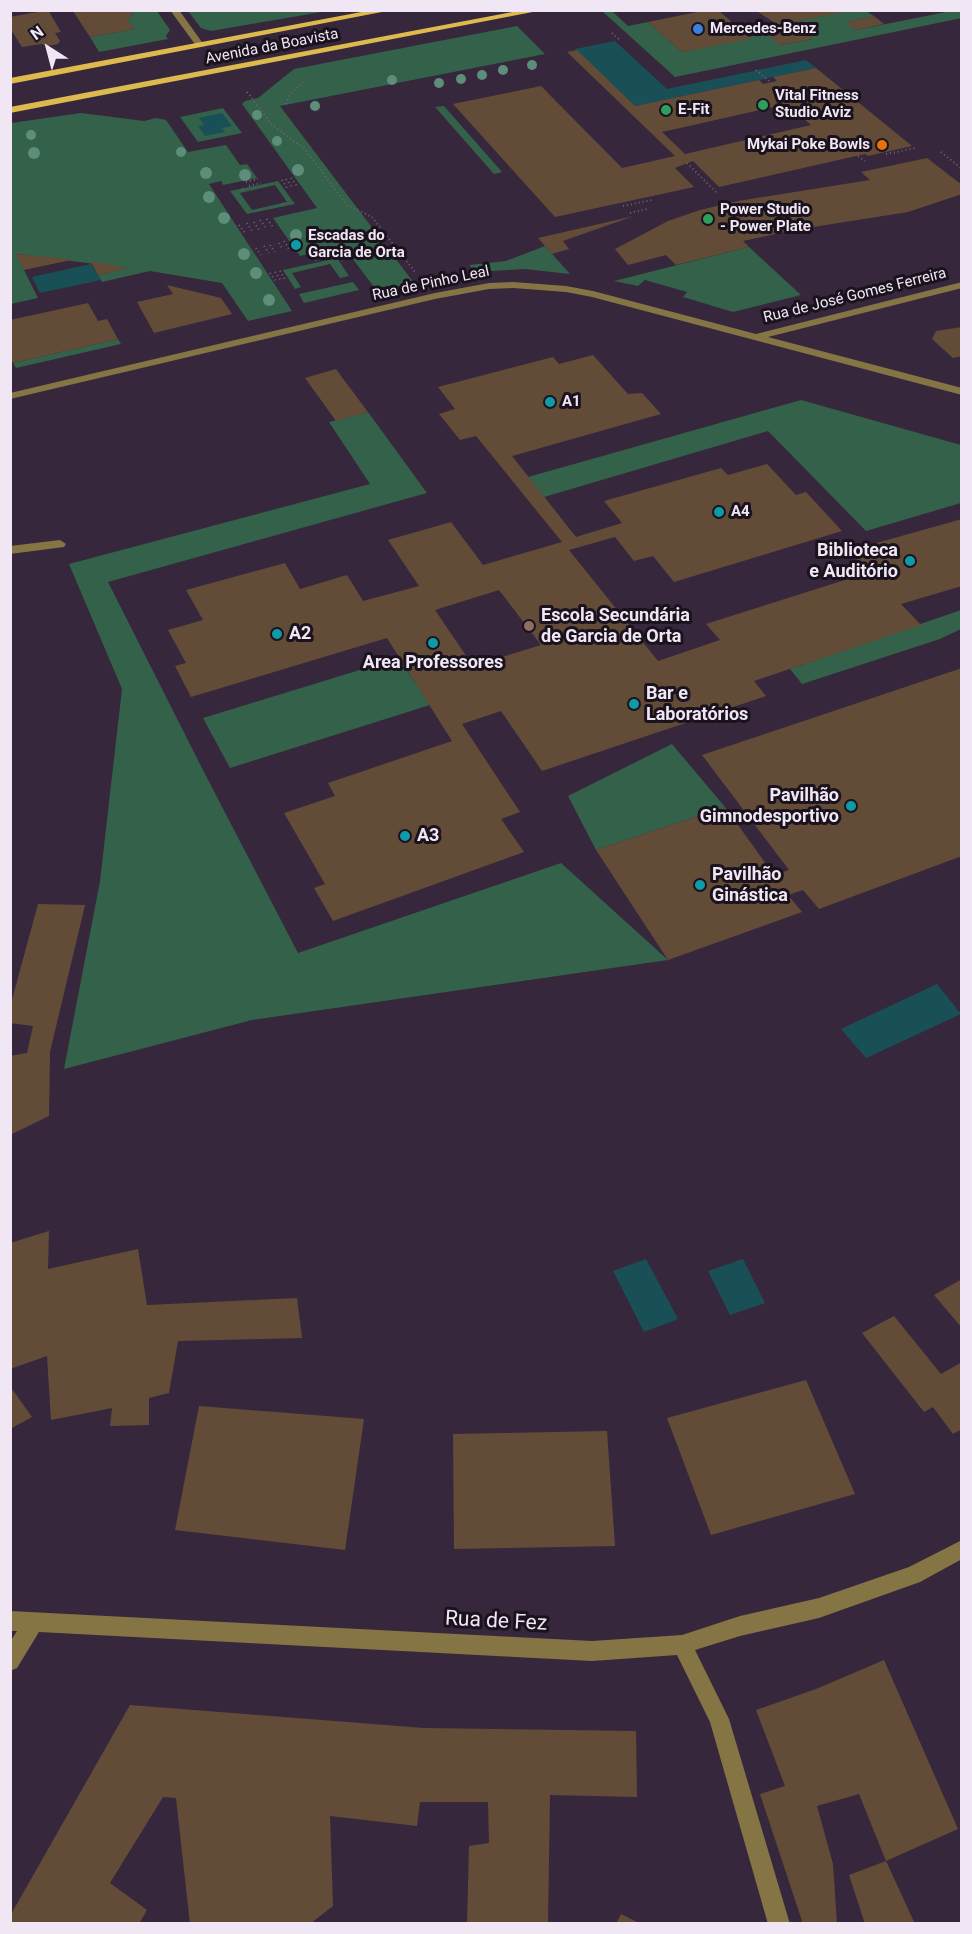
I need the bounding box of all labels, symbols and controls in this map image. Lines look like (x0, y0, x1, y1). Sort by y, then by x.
north arrow (18, 18, 78, 78)
place label: Mercedes-Benz (710, 20, 816, 38)
text: N (27, 22, 47, 44)
marker: Mercedes-Benz (691, 22, 705, 36)
street label: Avenida da Boavista (204, 25, 340, 69)
place label: Vital Fitness Studio Aviz (775, 87, 859, 122)
marker: Vital Fitness Studio Aviz (756, 98, 770, 112)
place label: E-Fit (678, 101, 710, 119)
marker: E-Fit (659, 103, 673, 117)
place label: Mykai Poke Bowls (747, 136, 870, 154)
marker: Mykai Poke Bowls (875, 138, 889, 152)
place label: Power Studio - Power Plate (720, 201, 811, 236)
marker: Power Studio - Power Plate (701, 212, 715, 226)
place label: Escadas do Garcia de Orta (308, 227, 405, 262)
marker: Escadas do Garcia de Orta (289, 238, 303, 252)
street label: Rua de Pinho Leal (371, 263, 491, 305)
street label: Rua de José Gomes Ferreira (762, 265, 948, 327)
place label: A1 (562, 393, 581, 411)
marker: A1 (543, 395, 557, 409)
place label: A4 (731, 503, 750, 521)
marker: A4 (712, 505, 726, 519)
place label: Biblioteca e Auditório (809, 540, 898, 582)
marker: Biblioteca e Auditório (903, 554, 917, 568)
place label: Escola Secundária de Garcia de Orta (541, 605, 690, 648)
marker: Escola Secundária de Garcia de Orta (522, 619, 536, 633)
place label: A2 (289, 623, 311, 645)
marker: A2 (270, 627, 284, 641)
marker: Area Professores (426, 636, 440, 650)
place label: Area Professores (363, 652, 503, 674)
place label: Bar e Laboratórios (646, 683, 748, 726)
marker: Bar e Laboratórios (627, 697, 641, 711)
place label: Pavilhão Gimnodesportivo (700, 785, 839, 828)
marker: Pavilhão Gimnodesportivo (844, 799, 858, 813)
place label: A3 (417, 825, 439, 847)
marker: A3 (398, 829, 412, 843)
place label: Pavilhão Ginástica (712, 864, 788, 906)
marker: Pavilhão Ginástica (693, 878, 707, 892)
street label: Rua de Fez (444, 1607, 548, 1637)

